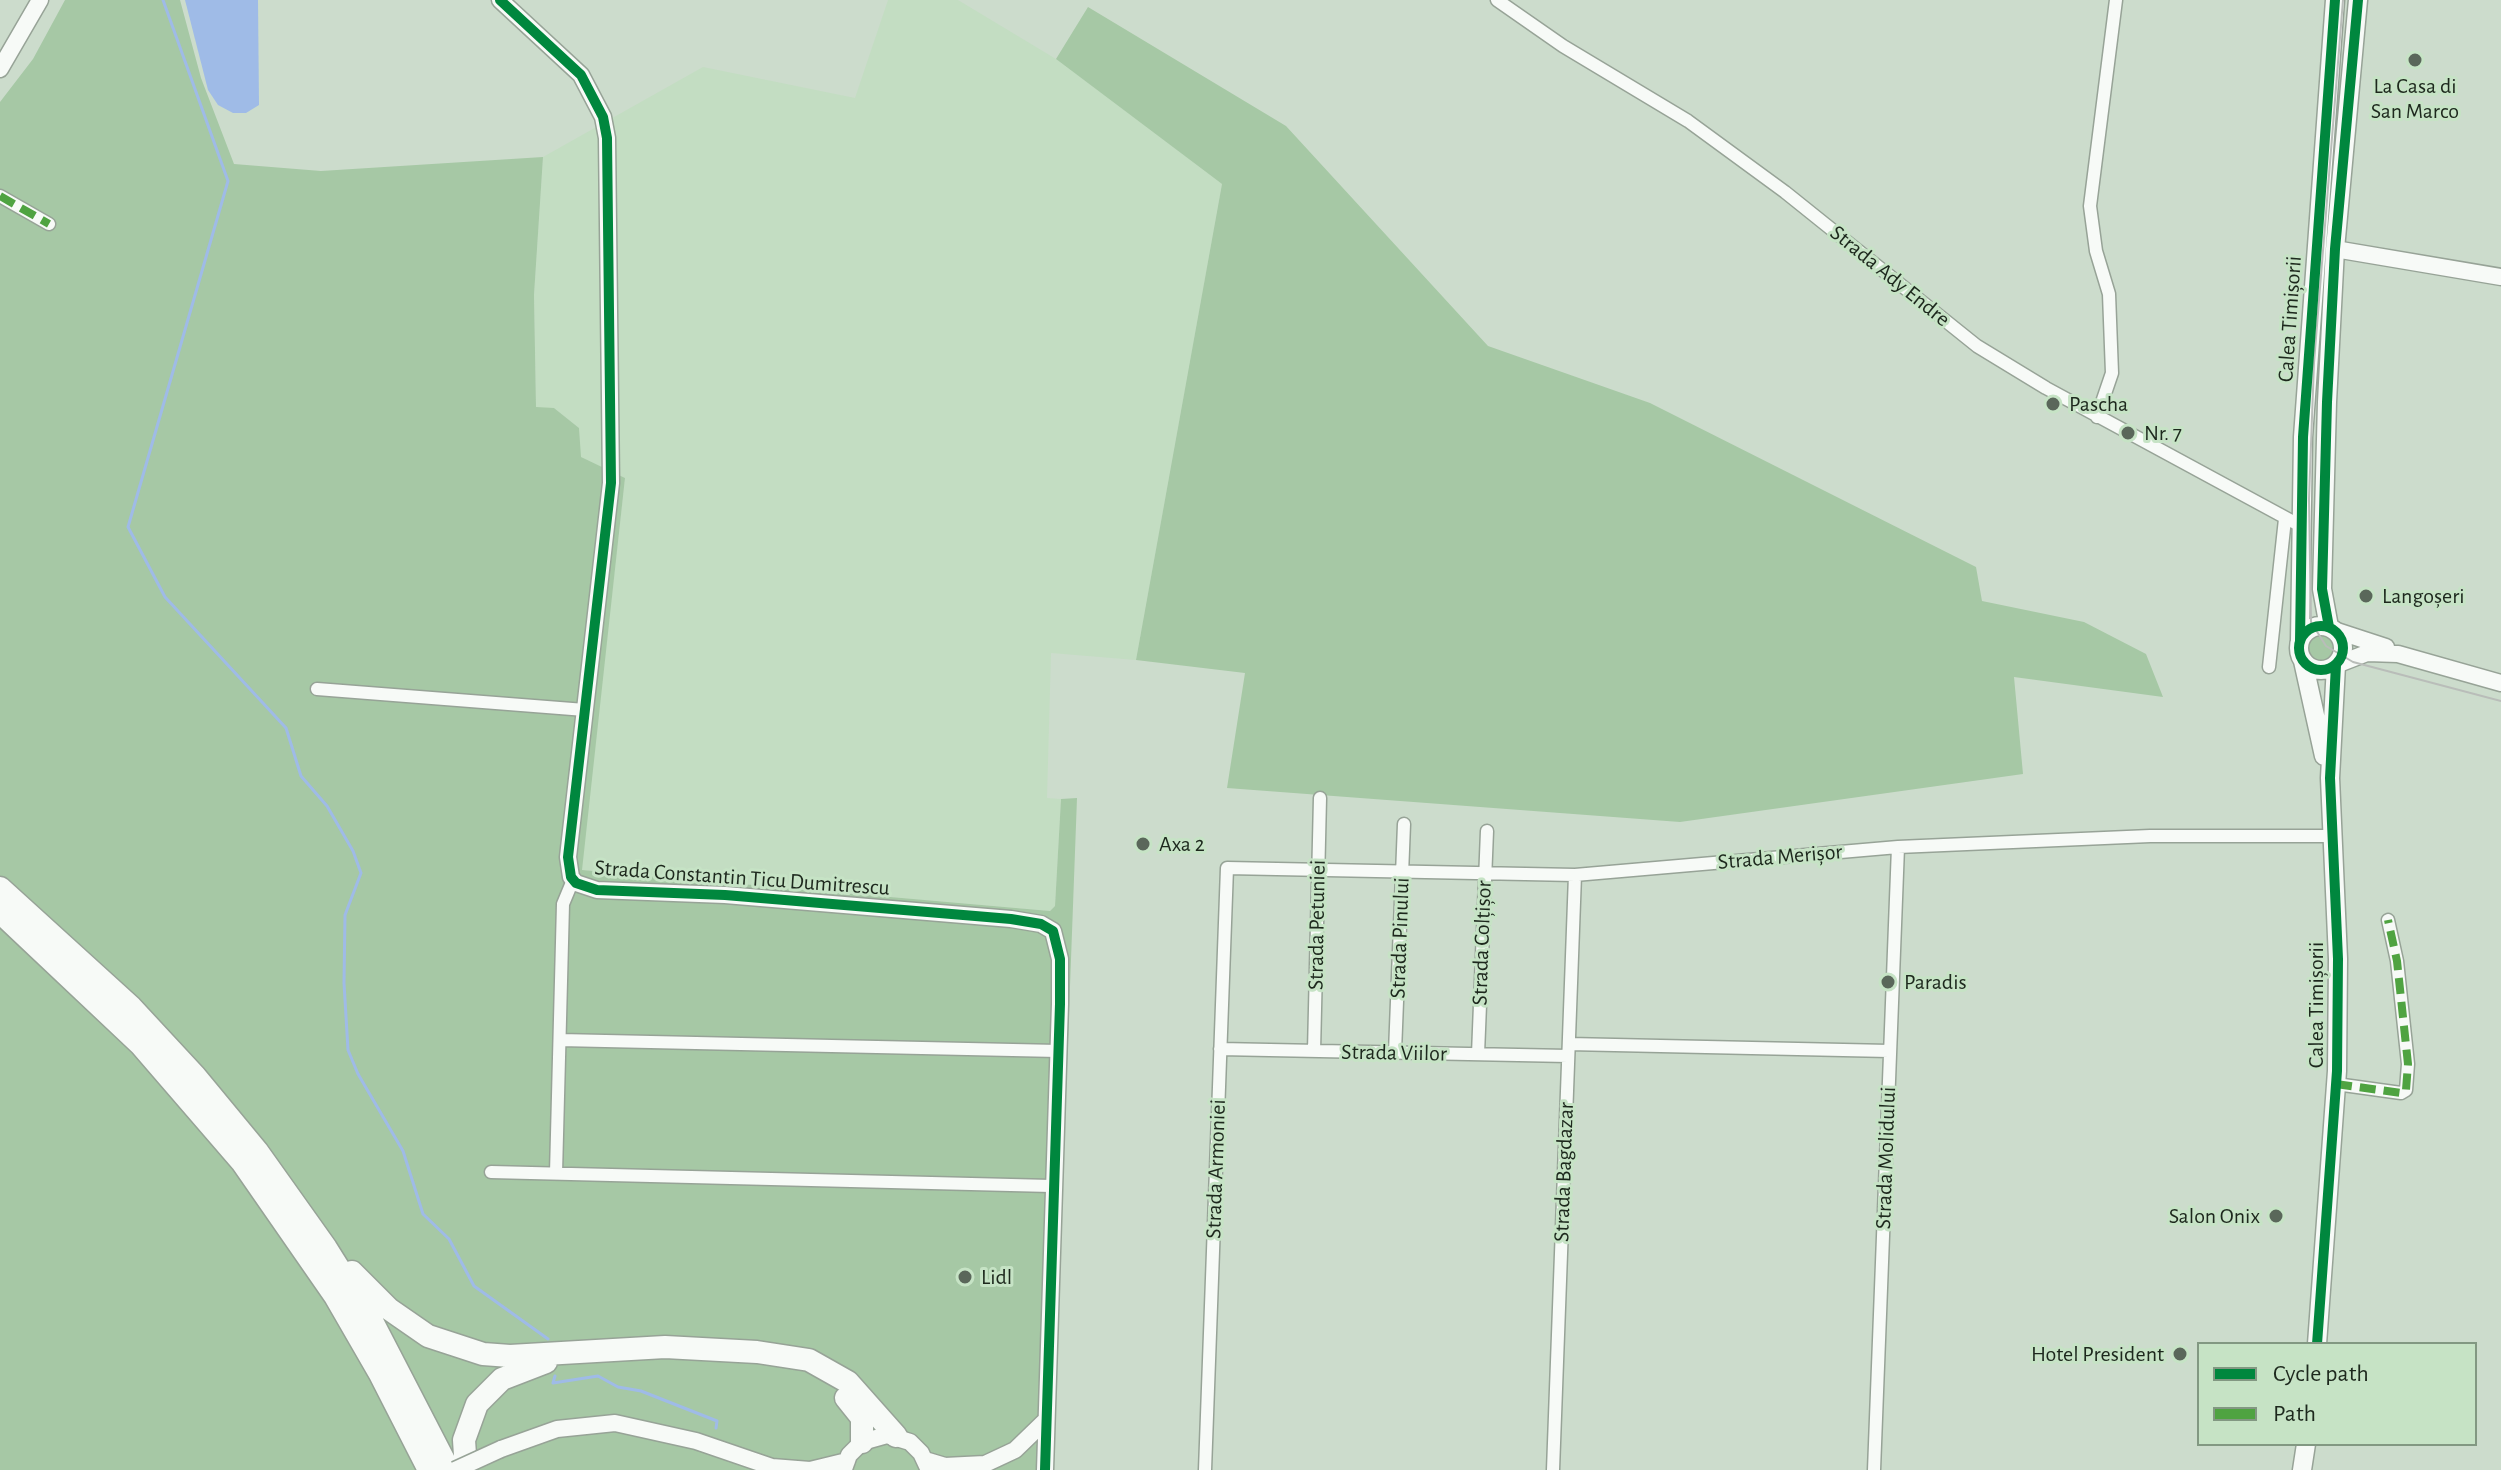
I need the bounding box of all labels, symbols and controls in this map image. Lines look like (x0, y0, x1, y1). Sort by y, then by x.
marker: La Casa di San Marco (2406, 51, 2424, 69)
place label: La Casa di San Marco (2371, 73, 2459, 124)
street label: Strada Ady Endre (1825, 220, 1955, 332)
street label: Calea Timișorii (2272, 255, 2308, 383)
place label: Pascha (2069, 391, 2128, 417)
marker: Pascha (2044, 395, 2062, 413)
place label: Nr. 7 (2144, 420, 2182, 446)
marker: Nr. 7 (2119, 424, 2137, 442)
place label: Langoșeri (2382, 583, 2465, 609)
marker: Langoșeri (2357, 587, 2375, 605)
place label: Axa 2 (1159, 831, 1205, 857)
marker: Axa 2 (1134, 835, 1152, 853)
street label: Strada Merișor (1717, 838, 1843, 876)
street label: Strada Constantin Ticu Dumitrescu (593, 855, 891, 901)
street label: Strada Petuniei (1303, 860, 1331, 990)
street label: Strada Pinului (1385, 877, 1415, 999)
street label: Strada Colțișor (1467, 880, 1497, 1006)
street label: Calea Timișorii (2303, 942, 2329, 1068)
place label: Paradis (1904, 969, 1967, 995)
marker: Paradis (1879, 973, 1897, 991)
street label: Strada Viilor (1341, 1039, 1447, 1067)
street label: Strada Molidului (1870, 1086, 1902, 1230)
street label: Strada Armoniei (1200, 1099, 1232, 1239)
street label: Strada Bagdazar (1548, 1102, 1580, 1242)
place label: Salon Onix (2169, 1203, 2260, 1229)
marker: Salon Onix (2267, 1207, 2285, 1225)
place label: Lidl (981, 1264, 1012, 1290)
marker: Lidl (956, 1268, 974, 1286)
place label: Hotel President (2031, 1341, 2164, 1367)
legend (2197, 1342, 2477, 1446)
marker: Hotel President (2171, 1345, 2189, 1363)
text: Cycle path (2273, 1362, 2369, 1386)
text: Path (2273, 1402, 2316, 1426)

